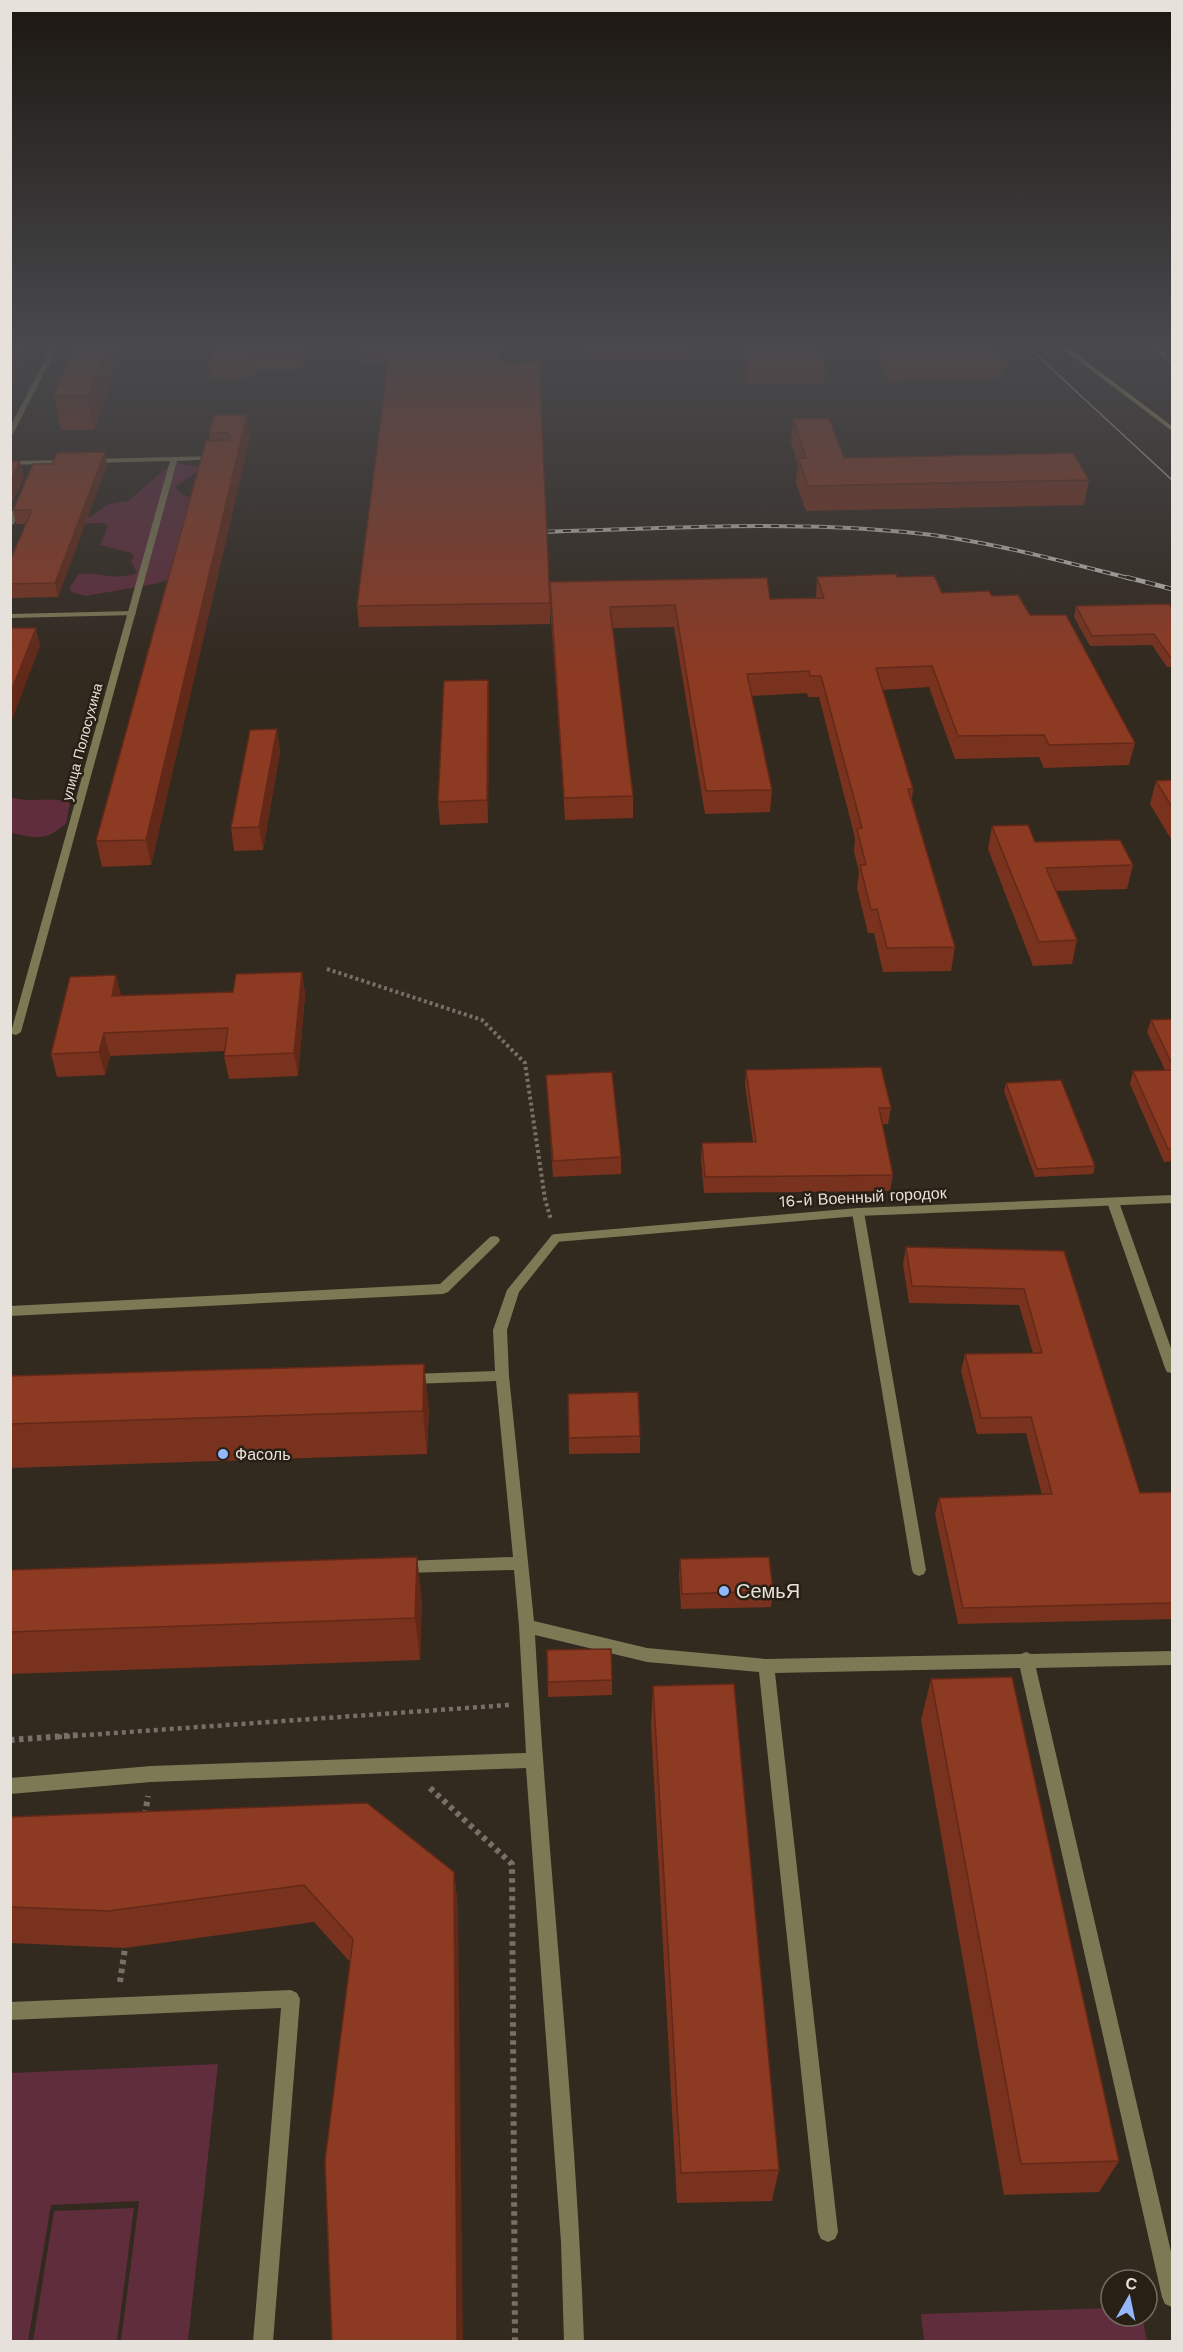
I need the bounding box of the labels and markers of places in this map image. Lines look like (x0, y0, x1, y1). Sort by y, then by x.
place label: Фасоль (235, 1445, 290, 1464)
marker: Фасоль (216, 1447, 230, 1461)
place label: СемьЯ (736, 1579, 800, 1603)
marker: СемьЯ (717, 1584, 731, 1598)

